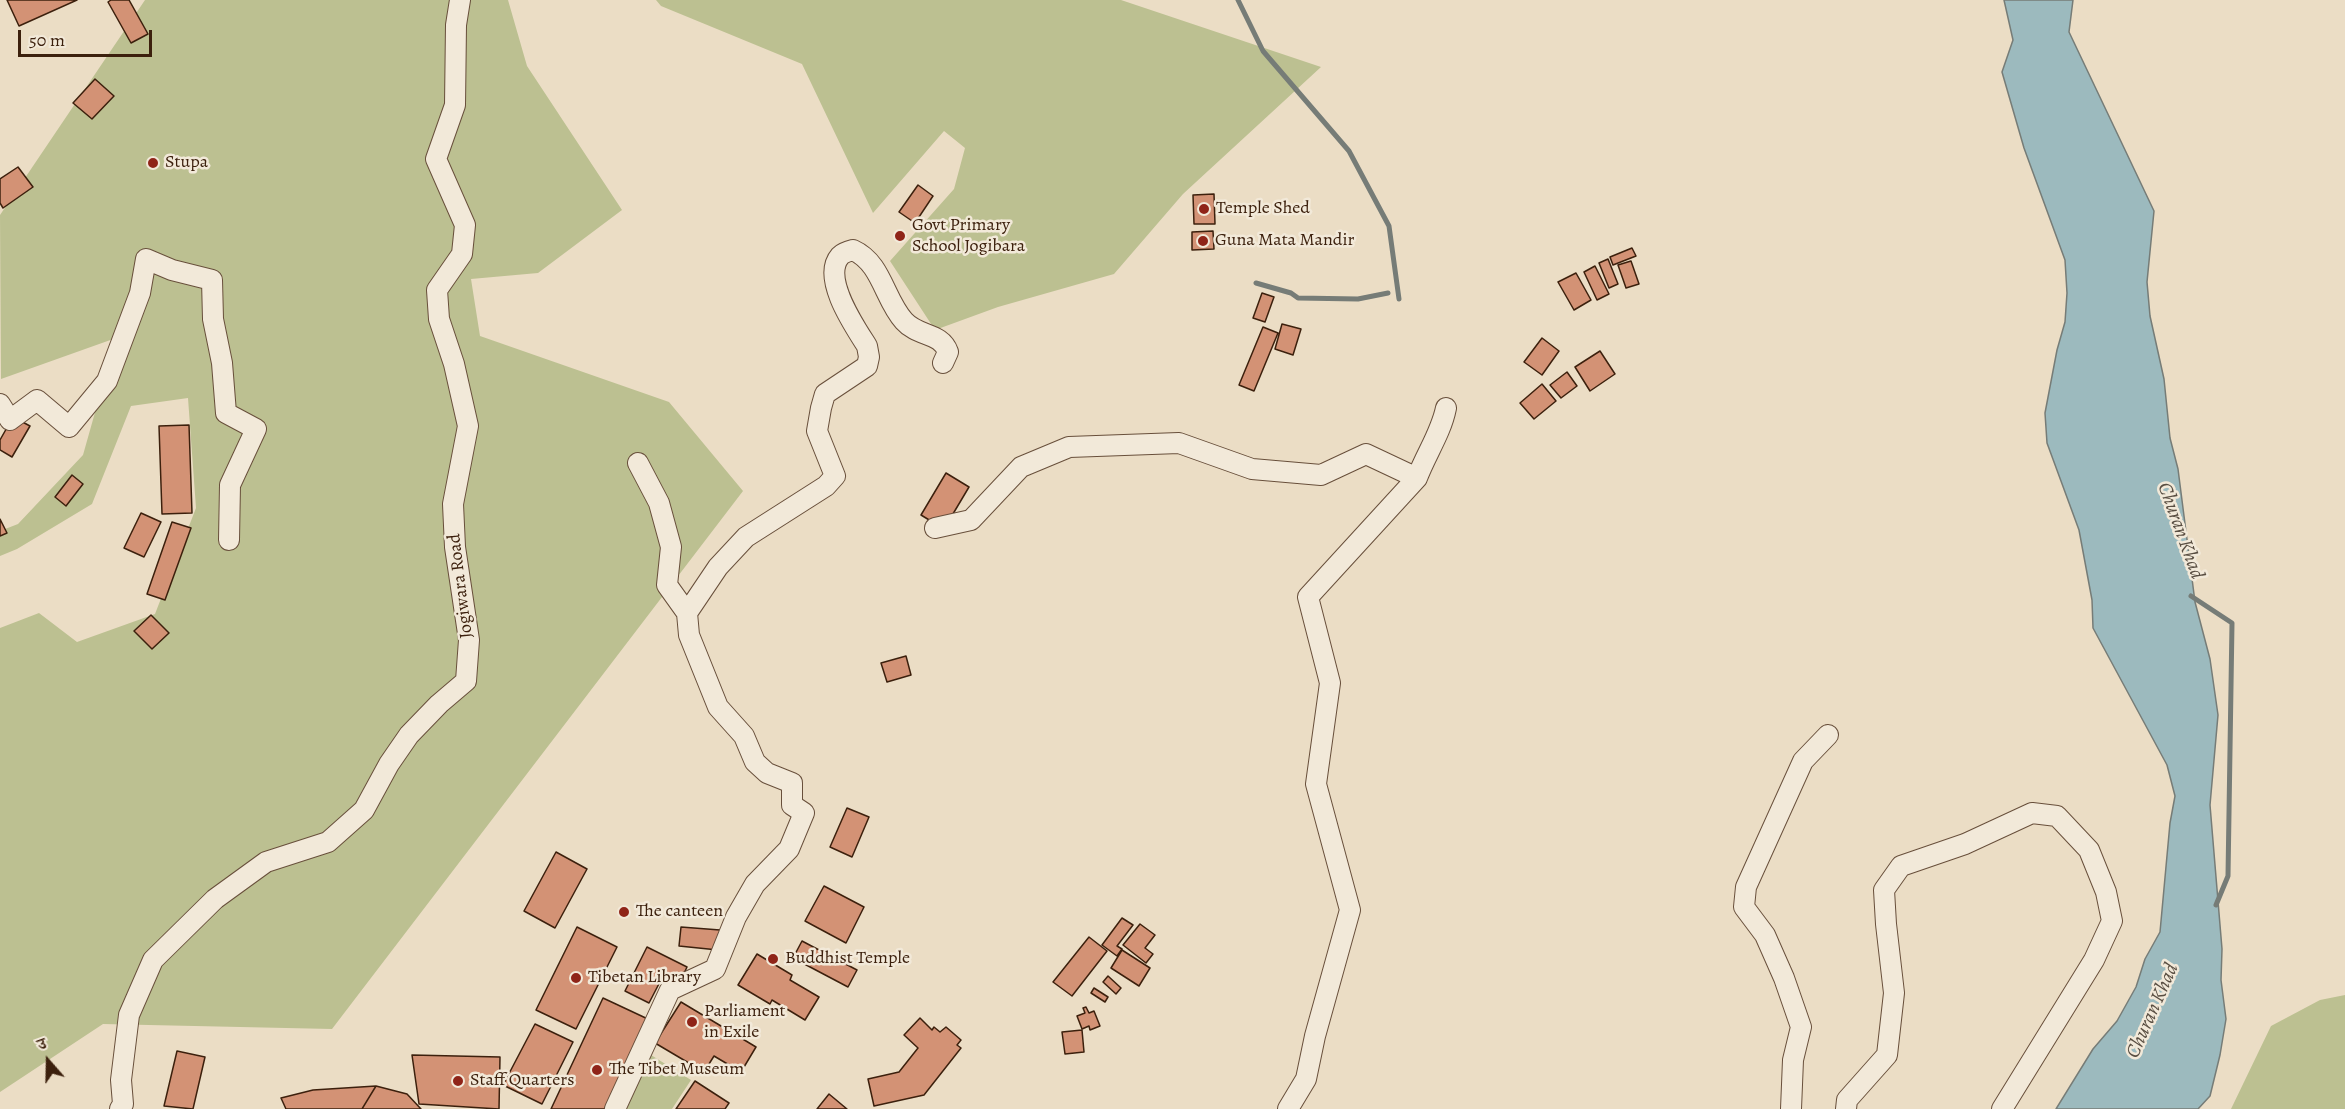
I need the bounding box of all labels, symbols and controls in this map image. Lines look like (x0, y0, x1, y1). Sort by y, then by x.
scale bar (21, 18, 154, 56)
text: 50 m (29, 28, 65, 52)
place label: Stupa (165, 152, 208, 174)
marker: Stupa (146, 156, 160, 170)
place label: Temple Shed (1216, 198, 1310, 220)
marker: Temple Shed (1197, 202, 1211, 216)
place label: Govt Primary School Jogibara (912, 215, 1025, 258)
marker: Govt Primary School Jogibara (893, 229, 907, 243)
place label: Guna Mata Mandir (1215, 230, 1354, 252)
marker: Guna Mata Mandir (1196, 234, 1210, 248)
water label: Churan Khad (2151, 479, 2209, 583)
street label: Jogiwara Road (444, 532, 478, 640)
place label: The canteen (636, 901, 723, 923)
marker: The canteen (617, 905, 631, 919)
place label: Buddhist Temple (785, 948, 910, 970)
marker: Buddhist Temple (766, 952, 780, 966)
water label: Churan Khad (2121, 960, 2185, 1062)
place label: Tibetan Library (588, 967, 701, 989)
marker: Tibetan Library (569, 971, 583, 985)
place label: Parliament in Exile (704, 1001, 786, 1044)
marker: Parliament in Exile (685, 1015, 699, 1029)
north arrow (18, 1031, 78, 1091)
text: उ (34, 1032, 49, 1056)
place label: The Tibet Museum (609, 1059, 744, 1081)
marker: The Tibet Museum (590, 1063, 604, 1077)
place label: Staff Quarters (470, 1070, 574, 1092)
marker: Staff Quarters (451, 1074, 465, 1088)

